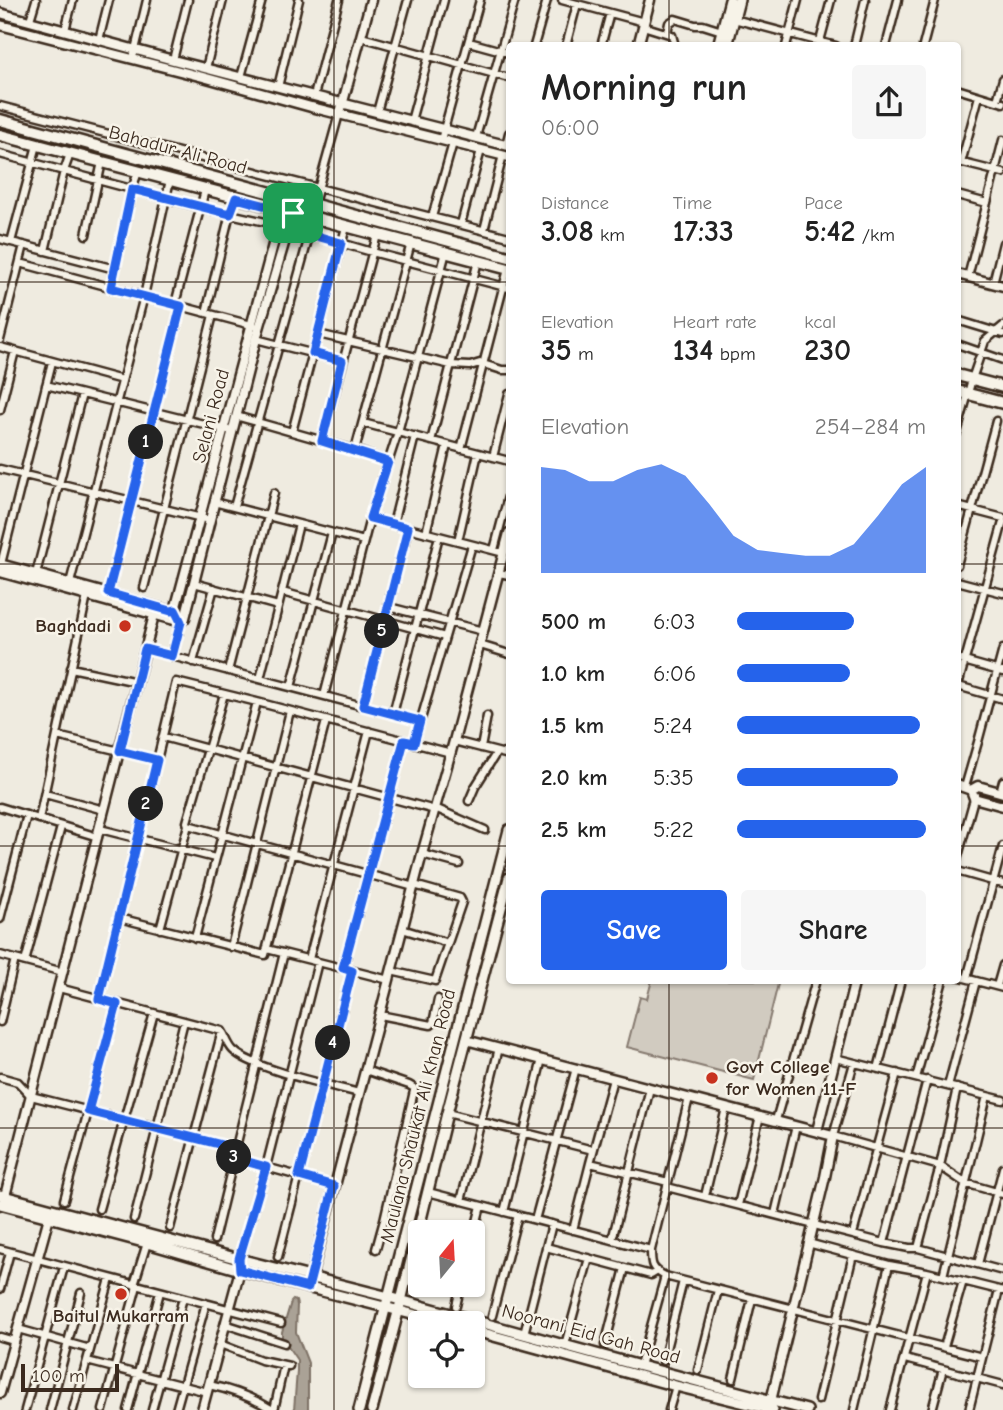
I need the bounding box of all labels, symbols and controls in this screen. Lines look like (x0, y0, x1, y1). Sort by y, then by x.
button: share (852, 65, 926, 139)
text: Morning run (541, 66, 747, 110)
text: 06:00 (541, 114, 600, 141)
street label: Bahadur Ali Road (107, 121, 249, 179)
pin (263, 183, 323, 243)
text: Distance (541, 192, 609, 214)
text: Time (673, 192, 712, 214)
text: Pace (804, 192, 843, 214)
icon: arrive (274, 194, 312, 232)
text: 3.08 (541, 214, 594, 249)
text: 17:33 (673, 214, 734, 249)
text: 5:42 (804, 214, 855, 249)
text: km (594, 224, 625, 246)
text: /km (855, 224, 895, 246)
text: Elevation (541, 311, 614, 333)
text: Heart rate (673, 311, 756, 333)
text: kcal (804, 311, 836, 333)
text: 35 (541, 333, 572, 368)
text: 134 (673, 333, 713, 368)
text: 230 (804, 333, 851, 368)
text: m (572, 343, 594, 365)
text: bpm (713, 343, 756, 365)
street label: Selani Road (188, 367, 234, 465)
text: Elevation (541, 413, 629, 440)
text: 254–284 m (815, 413, 926, 440)
pin: 1 (128, 424, 164, 460)
text: 1 (142, 430, 149, 452)
text: 500 m (541, 608, 606, 635)
text: 6:03 (653, 608, 695, 635)
pin: 5 (364, 614, 400, 648)
place label: Baghdadi (35, 615, 111, 637)
marker: Baghdadi (117, 618, 133, 634)
text: 5 (376, 619, 387, 641)
text: 1.0 km (541, 660, 605, 687)
text: 6:06 (653, 660, 696, 687)
text: 1.5 km (541, 712, 604, 739)
text: 5:24 (653, 712, 693, 739)
text: 2.0 km (541, 764, 607, 791)
text: 5:35 (653, 764, 694, 791)
pin: 2 (128, 786, 164, 822)
text: 2 (141, 792, 150, 814)
text: 2.5 km (541, 816, 607, 843)
text: 5:22 (653, 816, 694, 843)
button: Save (541, 890, 727, 970)
button: Share (741, 890, 926, 970)
street label: Maulana Shaukat Ali Khan Road (376, 987, 460, 1245)
pin: 4 (316, 1026, 350, 1060)
text: 4 (328, 1031, 337, 1053)
place label: Govt College for Women 11-F (725, 1056, 856, 1100)
marker: Govt College for Women 11-F (704, 1070, 720, 1086)
pin: 3 (216, 1140, 252, 1174)
text: 3 (229, 1145, 238, 1167)
north arrow (408, 1220, 485, 1297)
map controls (408, 1220, 485, 1388)
marker: Baitul Mukarram (113, 1286, 129, 1302)
street label: Noorani Eid Gah Road (499, 1300, 683, 1368)
place label: Baitul Mukarram (53, 1305, 189, 1327)
button: locate (408, 1311, 485, 1388)
scale bar (21, 1361, 119, 1393)
text: 100 m (32, 1365, 85, 1387)

